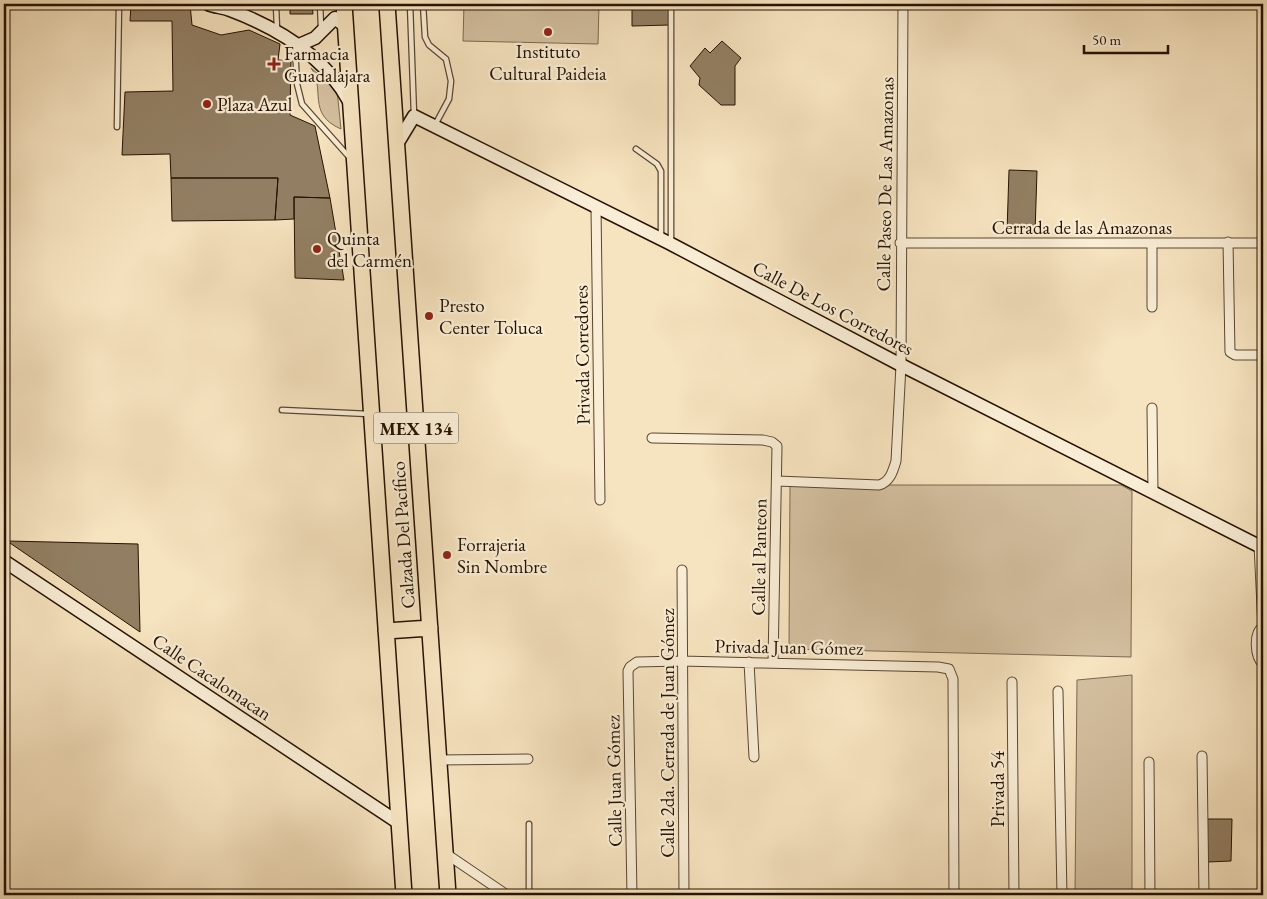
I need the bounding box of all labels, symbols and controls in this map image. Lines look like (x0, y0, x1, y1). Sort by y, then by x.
scale bar (1084, 22, 1168, 54)
marker: Instituto Cultural Paideia (542, 26, 554, 38)
text: 50 m (1092, 30, 1121, 49)
place label: Instituto Cultural Paideia (489, 39, 607, 86)
place label: Farmacia Guadalajara (284, 41, 371, 88)
marker: Farmacia Guadalajara (268, 58, 280, 70)
street label: Calle Paseo De Las Amazonas (871, 76, 899, 292)
place label: Plaza Azul (217, 92, 293, 117)
marker: Plaza Azul (201, 98, 213, 110)
street label: Cerrada de las Amazonas (992, 215, 1172, 240)
place label: Quinta del Carmén (327, 226, 412, 273)
marker: Quinta del Carmén (311, 243, 323, 255)
street label: Calle De Los Corredores (748, 255, 918, 361)
street label: Privada Corredores (568, 285, 596, 425)
place label: Presto Center Toluca (439, 293, 543, 340)
marker: Presto Center Toluca (423, 310, 435, 322)
road number: MEX 134 (374, 412, 458, 443)
street label: Calzada Del Pacífico (385, 461, 421, 609)
street label: Calle al Panteon (745, 498, 773, 616)
place label: Forrajeria Sin Nombre (457, 532, 547, 579)
marker: Forrajeria Sin Nombre (441, 549, 453, 561)
street label: Calle 2da. Cerrada de Juan Gómez (655, 607, 680, 858)
street label: Calle Cacalomacan (147, 628, 277, 726)
street label: Privada Juan Gómez (714, 633, 864, 661)
street label: Calle Juan Gómez (600, 714, 628, 847)
street label: Privada 54 (985, 750, 1010, 827)

